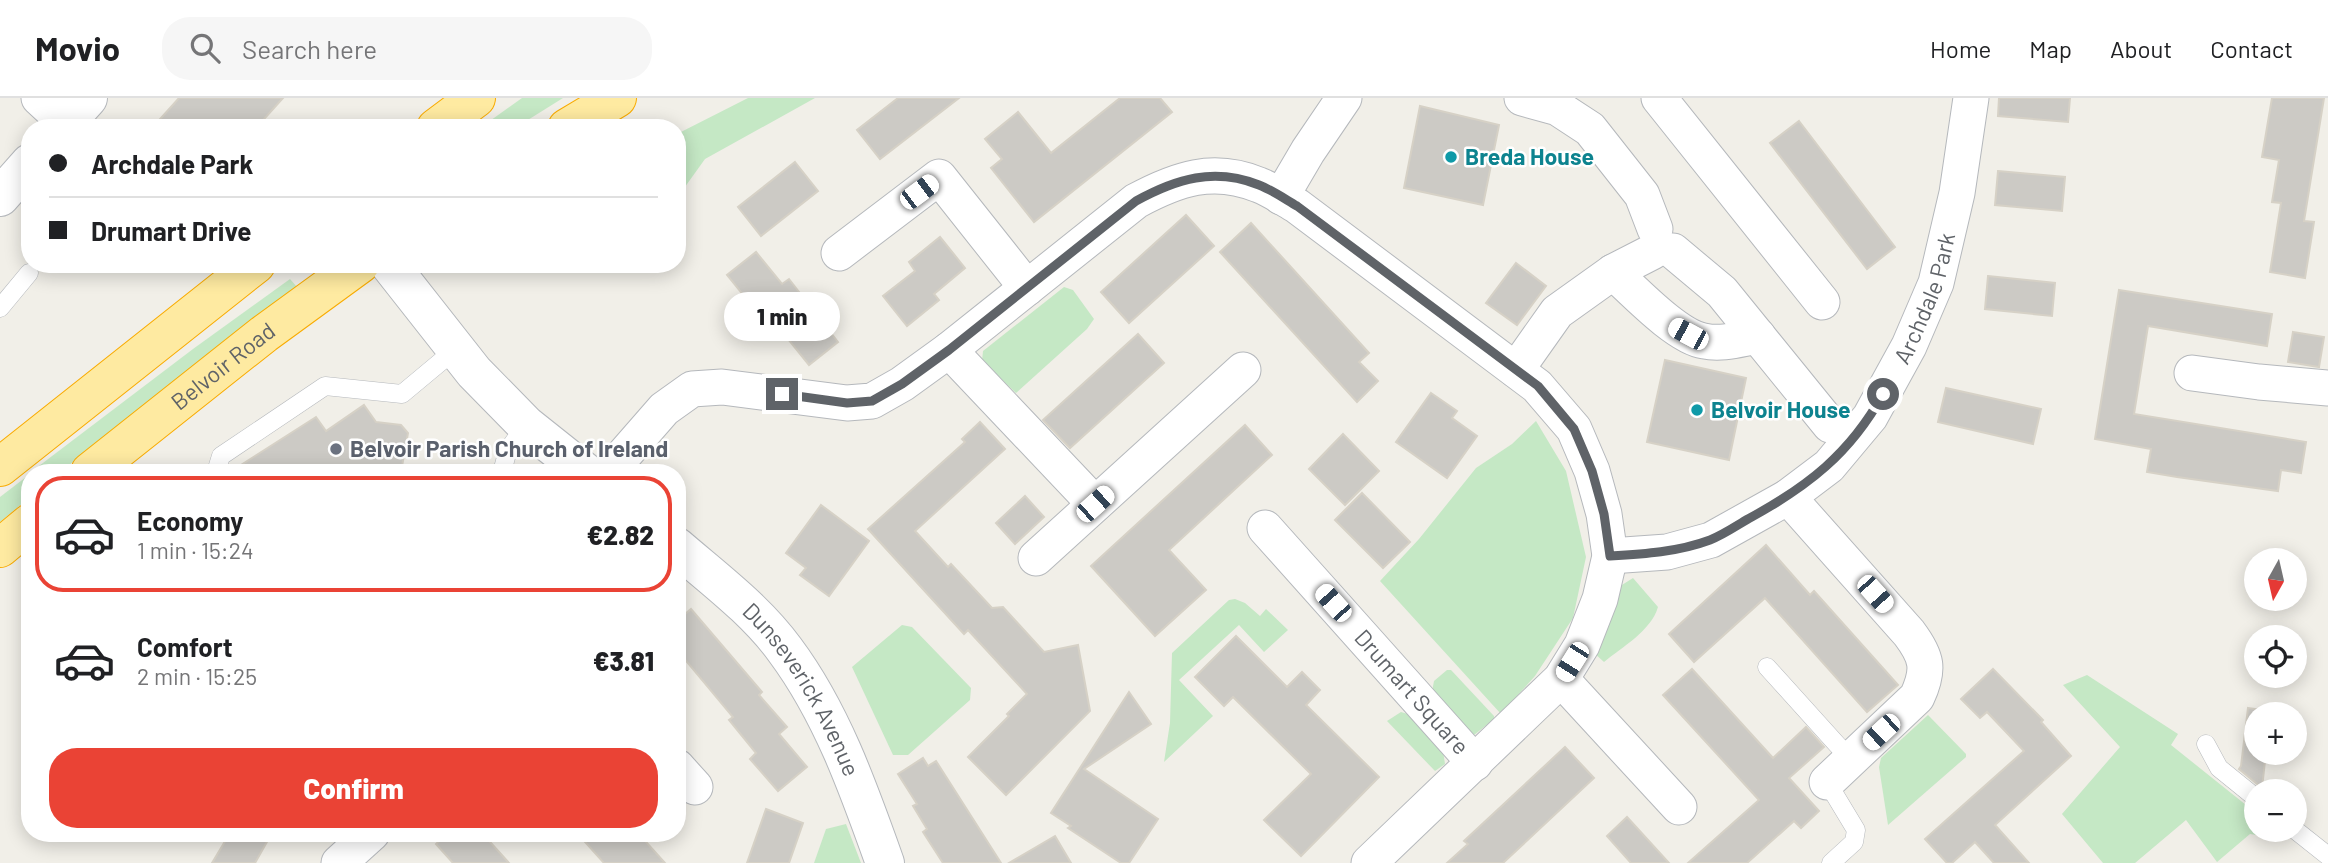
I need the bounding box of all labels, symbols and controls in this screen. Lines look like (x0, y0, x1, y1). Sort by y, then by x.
search box (162, 17, 652, 80)
text: Movio (35, 28, 120, 68)
icon: search (186, 29, 224, 67)
text: Search here (242, 33, 377, 64)
text: Home (1930, 34, 1991, 63)
text: Map (2029, 34, 2072, 63)
text: About (2110, 34, 2172, 63)
text: Contact (2210, 34, 2293, 63)
place label: Breda House (1465, 142, 1594, 170)
text: Archdale Park (91, 148, 253, 179)
marker: Breda House (1443, 149, 1459, 165)
car (896, 171, 943, 213)
text: Drumart Drive (91, 215, 251, 246)
street label: Archdale Park (1887, 230, 1960, 368)
callout: 1 min (724, 292, 840, 342)
text: 1 min (757, 302, 807, 330)
car (1665, 315, 1712, 353)
street label: Belvoir Road (165, 316, 280, 415)
route end (766, 378, 798, 410)
route start (1867, 378, 1899, 410)
place label: Belvoir House (1711, 395, 1851, 423)
marker: Belvoir House (1689, 402, 1705, 418)
place label: Belvoir Parish Church of Ireland (350, 434, 668, 462)
marker: Belvoir Parish Church of Ireland (328, 441, 344, 457)
car (1073, 482, 1118, 526)
icon: car (53, 503, 116, 566)
text: Economy (137, 505, 243, 536)
text: €2.82 (587, 519, 654, 550)
text: 1 min · 15:24 (137, 536, 254, 564)
north arrow (2244, 548, 2306, 611)
map controls (2244, 548, 2307, 842)
car (1854, 571, 1897, 617)
car (1312, 580, 1355, 626)
street label: Dunseverick Avenue (738, 596, 866, 780)
street label: Drumart Square (1349, 623, 1475, 760)
button: locate (2244, 625, 2307, 688)
icon: car (53, 629, 116, 692)
text: Comfort (137, 631, 233, 662)
car (1552, 639, 1593, 685)
text: €3.81 (593, 645, 654, 676)
text: 2 min · 15:25 (137, 662, 257, 690)
button: + (2244, 702, 2307, 765)
car (1859, 710, 1904, 754)
button: Confirm (49, 748, 658, 828)
button: − (2244, 779, 2307, 842)

